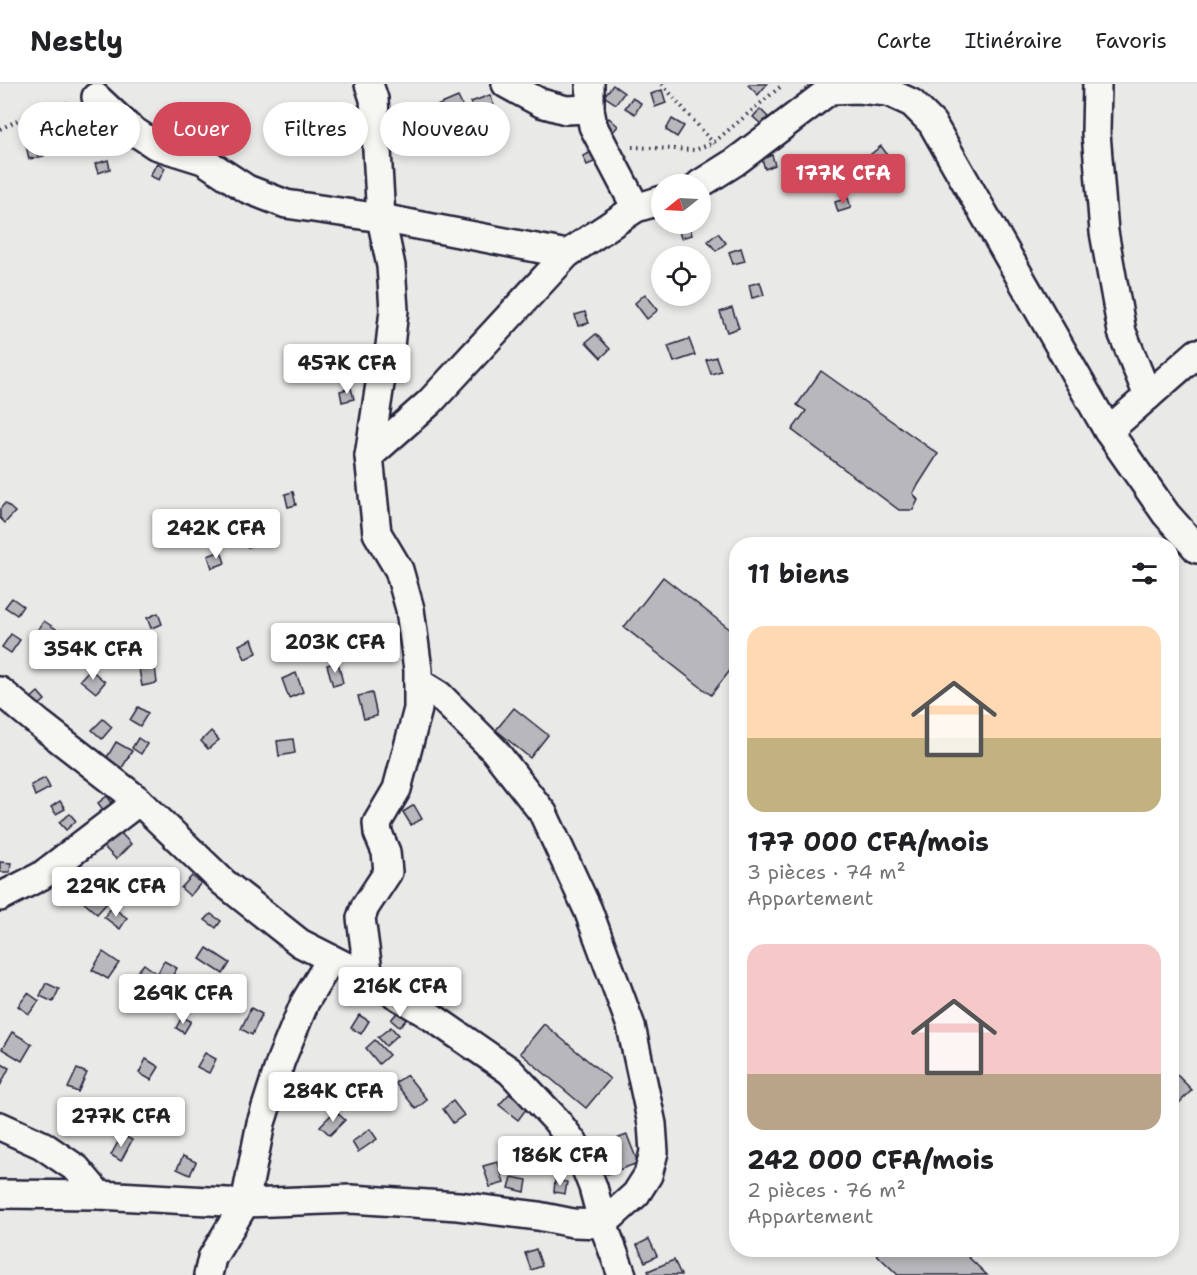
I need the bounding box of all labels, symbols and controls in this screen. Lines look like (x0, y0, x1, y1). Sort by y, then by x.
text: Nestly (30, 22, 123, 60)
text: Carte (877, 27, 932, 55)
text: Itinéraire (965, 27, 1062, 55)
text: Favoris (1095, 27, 1167, 55)
chip: Acheter (18, 102, 140, 156)
chip: Louer (152, 102, 251, 156)
chip: Filtres (263, 102, 368, 156)
chip: Nouveau (380, 102, 510, 156)
pin: 177K CFA (781, 154, 905, 205)
text: 177K CFA (795, 160, 891, 186)
north arrow (651, 174, 711, 234)
map controls (651, 174, 711, 306)
button: locate (651, 246, 711, 306)
pin: 457K CFA (285, 344, 409, 395)
text: 457K CFA (298, 350, 396, 376)
pin: 242K CFA (154, 509, 278, 560)
text: 242K CFA (166, 515, 266, 541)
text: 11 biens (747, 556, 850, 591)
icon: filters (1128, 557, 1161, 590)
pin: 203K CFA (273, 623, 397, 674)
text: 203K CFA (285, 629, 385, 655)
pin: 354K CFA (31, 630, 155, 681)
text: 354K CFA (43, 636, 143, 662)
icon: home (900, 665, 1008, 773)
text: 177 000 CFA/mois (747, 824, 989, 859)
text: 3 pièces · 74 m² (747, 859, 906, 885)
pin: 229K CFA (54, 867, 178, 918)
text: 229K CFA (66, 873, 166, 899)
text: Appartement (747, 885, 873, 911)
pin: 216K CFA (338, 967, 462, 1018)
text: 216K CFA (352, 973, 448, 999)
pin: 269K CFA (121, 974, 245, 1025)
text: 269K CFA (133, 980, 233, 1006)
icon: home (900, 983, 1008, 1091)
pin: 284K CFA (271, 1072, 395, 1123)
text: 284K CFA (282, 1078, 384, 1104)
pin: 277K CFA (59, 1097, 183, 1148)
text: 277K CFA (71, 1103, 171, 1129)
pin: 186K CFA (498, 1136, 622, 1187)
text: 186K CFA (512, 1142, 608, 1168)
text: 242 000 CFA/mois (747, 1142, 994, 1177)
text: 2 pièces · 76 m² (747, 1177, 906, 1203)
text: Appartement (747, 1203, 873, 1229)

